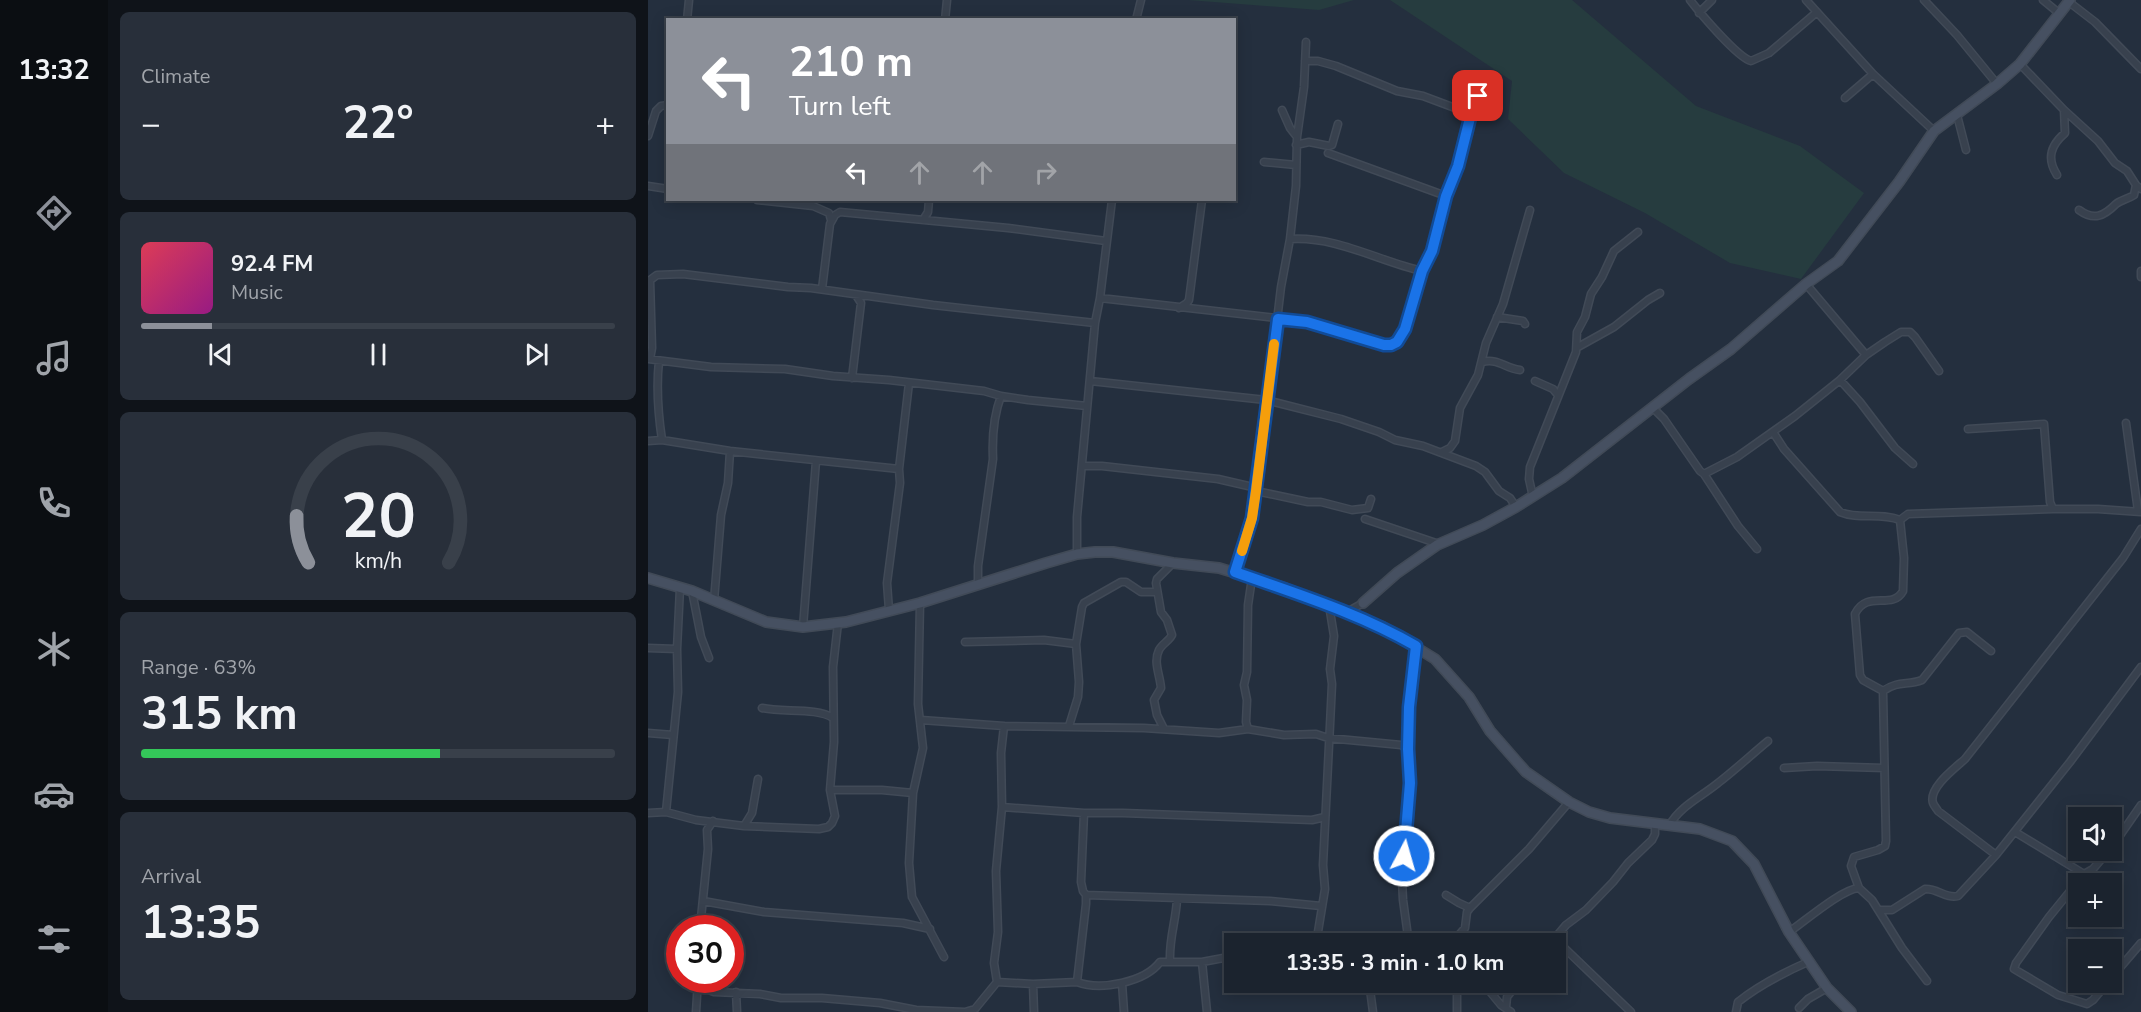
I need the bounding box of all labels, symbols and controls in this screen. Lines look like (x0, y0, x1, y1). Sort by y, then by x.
text: 210 m (789, 34, 913, 91)
icon: left (690, 42, 768, 120)
text: 13:32 (18, 52, 90, 89)
text: Climate (141, 63, 210, 90)
pin (1452, 70, 1503, 121)
icon: arrive (1461, 79, 1494, 112)
text: Turn left (789, 88, 890, 125)
text: 22° (342, 93, 414, 154)
text: − (141, 102, 161, 147)
text: + (595, 102, 615, 147)
icon: left (840, 156, 873, 189)
icon: ahead (903, 156, 936, 189)
icon: ahead (966, 156, 999, 189)
icon: right (1029, 156, 1062, 189)
icon: directions (33, 192, 75, 234)
text: 92.4 FM (231, 249, 313, 279)
text: Music (231, 279, 283, 306)
icon: music (33, 337, 75, 379)
icon: previous (204, 338, 237, 371)
icon: pause (362, 338, 395, 371)
icon: next (520, 338, 553, 371)
text: 20 (341, 474, 415, 559)
icon: phone (33, 482, 75, 524)
text: km/h (354, 546, 402, 576)
icon: climate (33, 628, 75, 670)
text: Range · 63% (141, 654, 256, 681)
text: 315 km (141, 684, 298, 745)
icon: car (33, 773, 75, 815)
map controls (2068, 807, 2122, 993)
button: sound (2068, 807, 2122, 861)
position arrow (1372, 824, 1436, 888)
text: Arrival (141, 863, 201, 890)
button: + (2068, 873, 2122, 927)
text: 13:35 (141, 893, 260, 954)
speed limit sign: 30 (666, 915, 744, 993)
icon: filters (33, 918, 75, 960)
button: − (2068, 939, 2122, 993)
text: 13:35 · 3 min · 1.0 km (1286, 948, 1504, 978)

